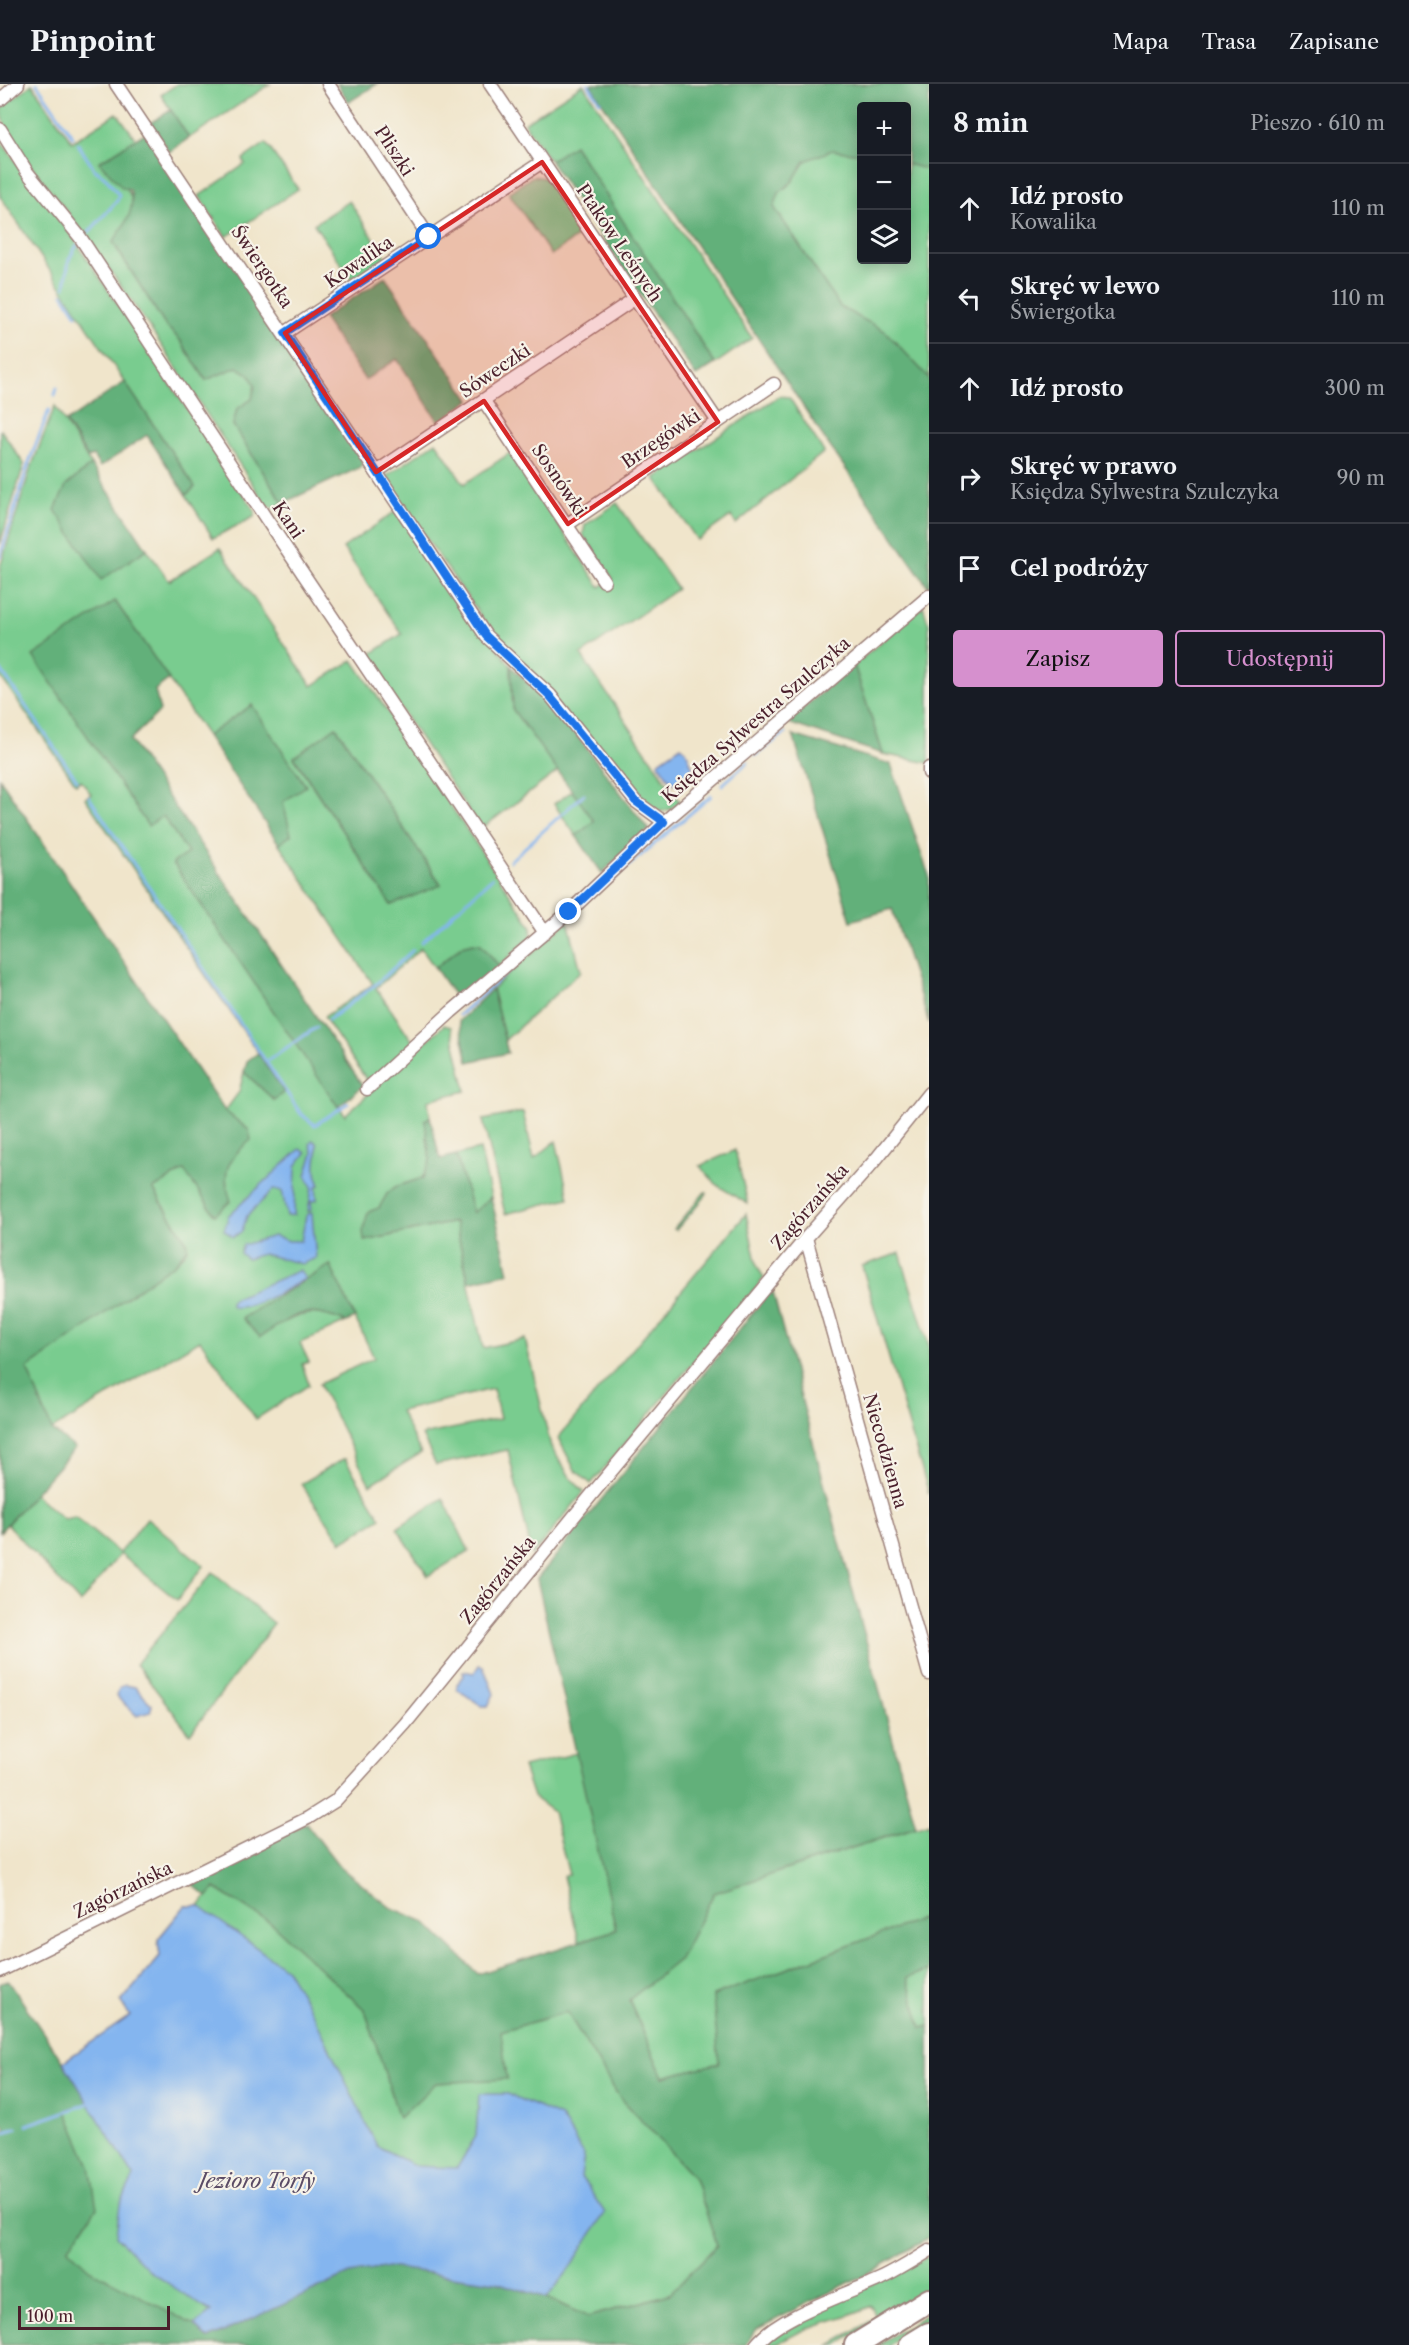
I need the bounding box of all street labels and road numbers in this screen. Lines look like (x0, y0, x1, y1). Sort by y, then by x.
street label: Pliszki (370, 122, 419, 181)
street label: Ptaków Leśnych (571, 180, 667, 306)
street label: Świergotka (226, 221, 299, 313)
street label: Kowalika (320, 231, 398, 293)
street label: Sóweczki (456, 339, 535, 403)
street label: Brzegówki (618, 404, 705, 473)
street label: Sosnówki (527, 440, 591, 521)
street label: Kani (268, 497, 309, 543)
street label: Księdza Sylwestra Szulczyka (657, 632, 855, 808)
street label: Zagórzańska (767, 1159, 854, 1255)
street label: Niecodzienna (858, 1391, 912, 1512)
street label: Zagórzańska (456, 1531, 540, 1628)
street label: Zagórzańska (70, 1856, 176, 1923)

